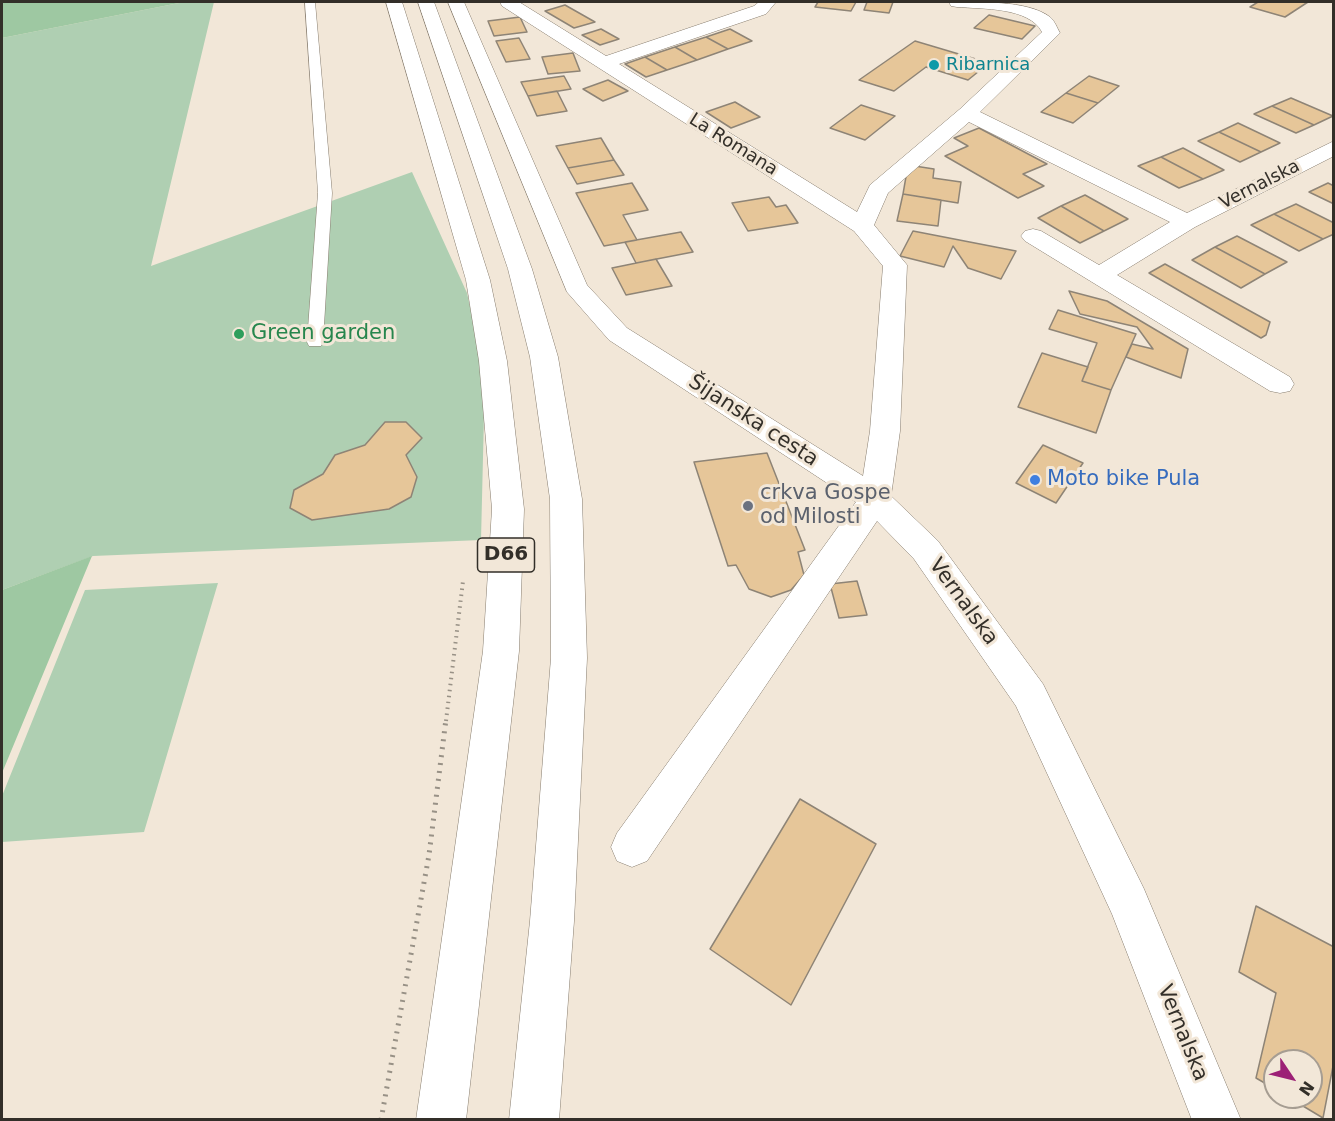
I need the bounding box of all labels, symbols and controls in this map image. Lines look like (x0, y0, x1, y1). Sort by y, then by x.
place label: Ribarnica (946, 54, 1030, 76)
marker: Ribarnica (927, 58, 941, 72)
street label: La Romana (685, 109, 781, 181)
street label: Vernalska (1216, 156, 1304, 214)
place label: Green garden (251, 321, 395, 347)
marker: Green garden (232, 327, 246, 341)
street label: Šijanska cesta (683, 370, 823, 472)
place label: Moto bike Pula (1047, 467, 1200, 493)
marker: Moto bike Pula (1028, 473, 1042, 487)
place label: crkva Gospe od Milosti (760, 481, 891, 531)
marker: crkva Gospe od Milosti (741, 499, 755, 513)
road number: D66 (478, 538, 534, 572)
street label: Vernalska (923, 554, 1003, 650)
street label: Vernalska (1151, 981, 1213, 1085)
north arrow (1263, 1049, 1323, 1109)
text: N (1295, 1078, 1318, 1099)

